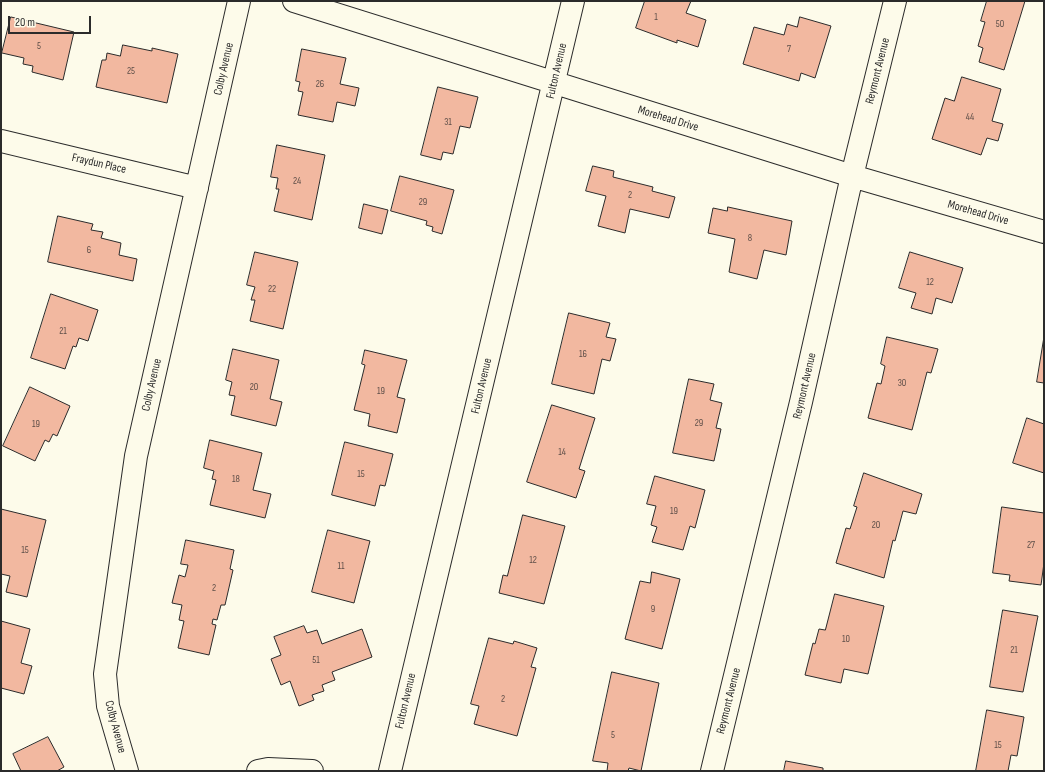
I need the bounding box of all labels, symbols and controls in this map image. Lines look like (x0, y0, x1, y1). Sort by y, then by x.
scale bar (10, 8, 93, 34)
house number: 1 (654, 11, 658, 23)
text: 20 m (15, 15, 35, 30)
house number: 50 (996, 18, 1004, 30)
street label: Reymont Avenue (863, 36, 893, 106)
house number: 5 (37, 40, 41, 52)
street label: Colby Avenue (211, 41, 237, 97)
street label: Fulton Avenue (544, 42, 570, 100)
house number: 7 (787, 43, 791, 55)
house number: 25 (127, 65, 135, 77)
house number: 26 (316, 78, 324, 90)
street label: Morehead Drive (636, 103, 700, 135)
house number: 44 (966, 111, 974, 123)
house number: 31 (444, 116, 452, 128)
street label: Fraydun Place (70, 151, 128, 177)
house number: 24 (293, 175, 301, 187)
house number: 2 (628, 189, 632, 201)
house number: 29 (419, 196, 427, 208)
street label: Morehead Drive (946, 197, 1010, 229)
house number: 8 (748, 232, 752, 244)
house number: 6 (87, 244, 91, 256)
house number: 12 (926, 276, 934, 288)
house number: 22 (268, 283, 276, 295)
house number: 21 (59, 325, 67, 337)
house number: 16 (579, 348, 587, 360)
street label: Reymont Avenue (790, 351, 820, 421)
street label: Colby Avenue (139, 357, 165, 413)
street label: Fulton Avenue (469, 357, 495, 415)
house number: 30 (898, 377, 906, 389)
house number: 20 (250, 381, 258, 393)
house number: 19 (377, 385, 385, 397)
house number: 29 (695, 417, 703, 429)
house number: 19 (32, 418, 40, 430)
house number: 14 (558, 446, 566, 458)
house number: 15 (357, 468, 365, 480)
house number: 18 (232, 473, 240, 485)
house number: 19 (670, 505, 678, 517)
house number: 20 (872, 519, 880, 531)
house number: 27 (1027, 539, 1035, 551)
house number: 15 (21, 544, 29, 556)
house number: 12 (529, 554, 537, 566)
house number: 11 (338, 560, 344, 572)
house number: 2 (212, 582, 216, 594)
house number: 9 (651, 603, 655, 615)
house number: 10 (842, 633, 850, 645)
house number: 21 (1010, 644, 1018, 656)
house number: 51 (312, 654, 320, 666)
street label: Reymont Avenue (714, 666, 744, 736)
street label: Fulton Avenue (393, 672, 419, 730)
house number: 2 (501, 693, 505, 705)
street label: Colby Avenue (101, 699, 129, 755)
house number: 5 (611, 729, 615, 741)
house number: 15 (994, 739, 1002, 751)

